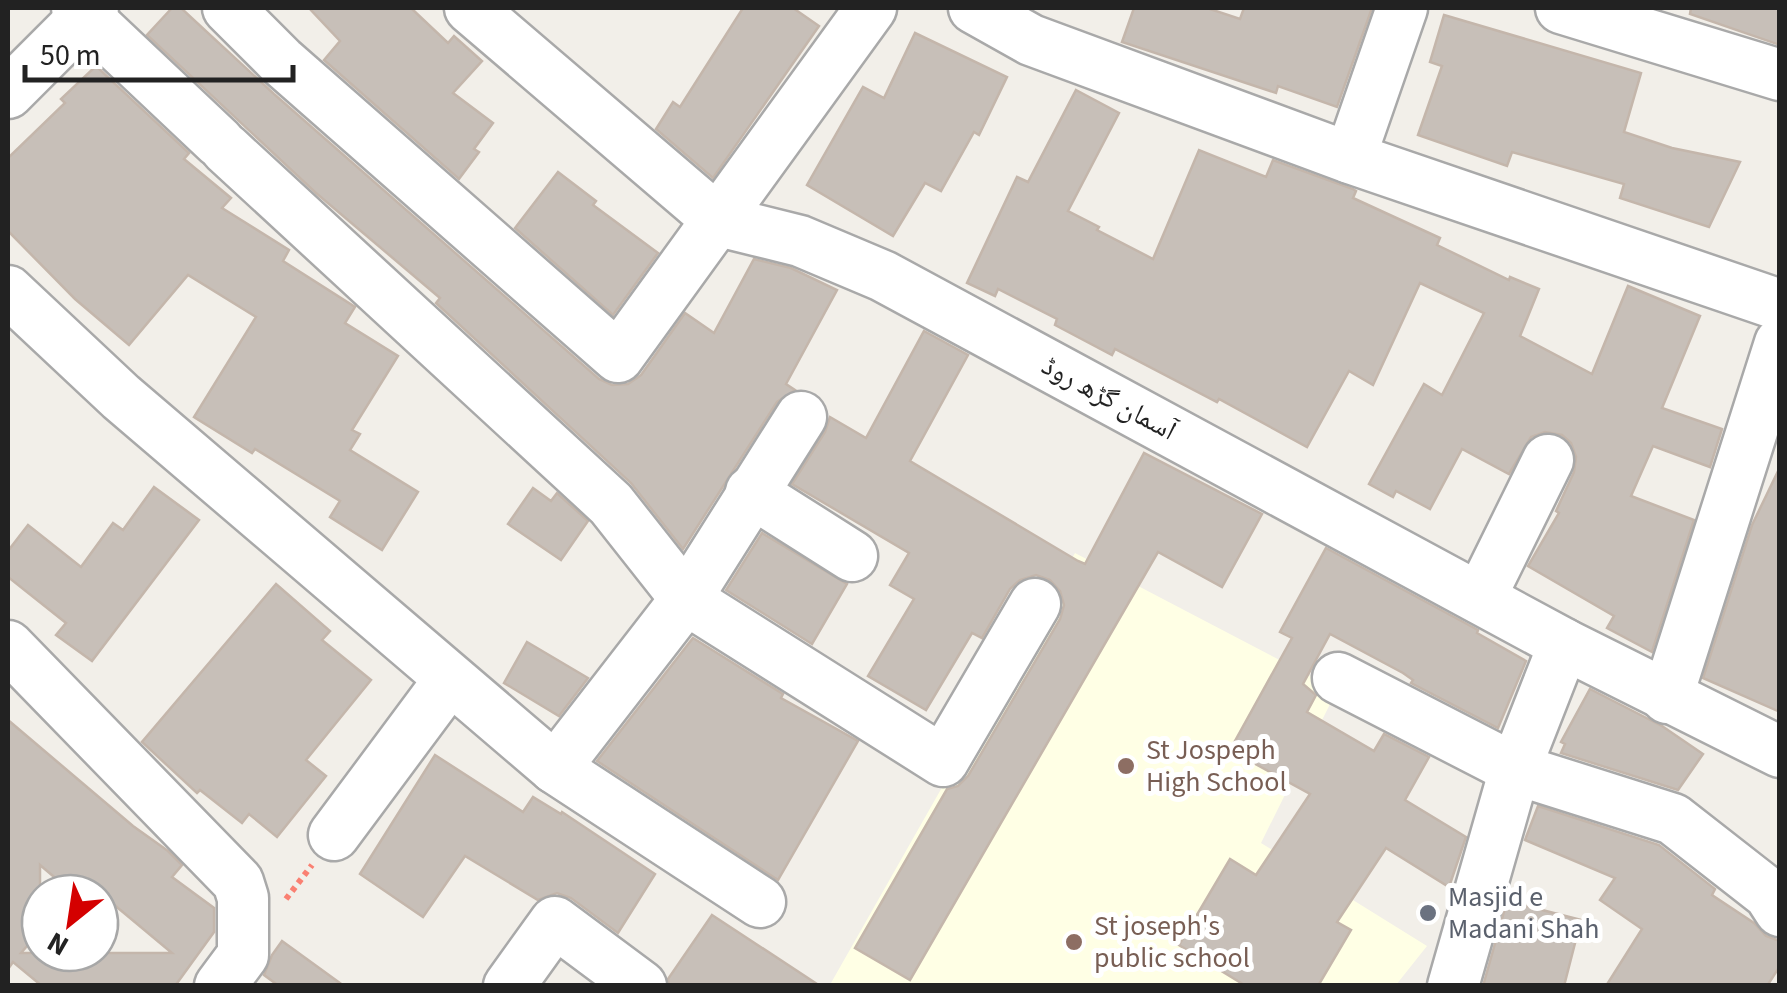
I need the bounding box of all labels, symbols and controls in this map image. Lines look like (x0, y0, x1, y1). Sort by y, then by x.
scale bar (25, 20, 292, 82)
text: 50 m (40, 34, 101, 77)
street label: آسمان گڑھ روڈ (1035, 346, 1184, 451)
place label: St Jospeph High School (1146, 730, 1287, 802)
marker: St Jospeph High School (1115, 755, 1137, 777)
north arrow (20, 873, 120, 973)
place label: Masjid e Madani Shah (1448, 877, 1599, 949)
marker: Masjid e Madani Shah (1417, 902, 1439, 924)
place label: St joseph's public school (1094, 906, 1250, 978)
text: N (40, 922, 76, 966)
marker: St joseph's public school (1063, 931, 1085, 953)

